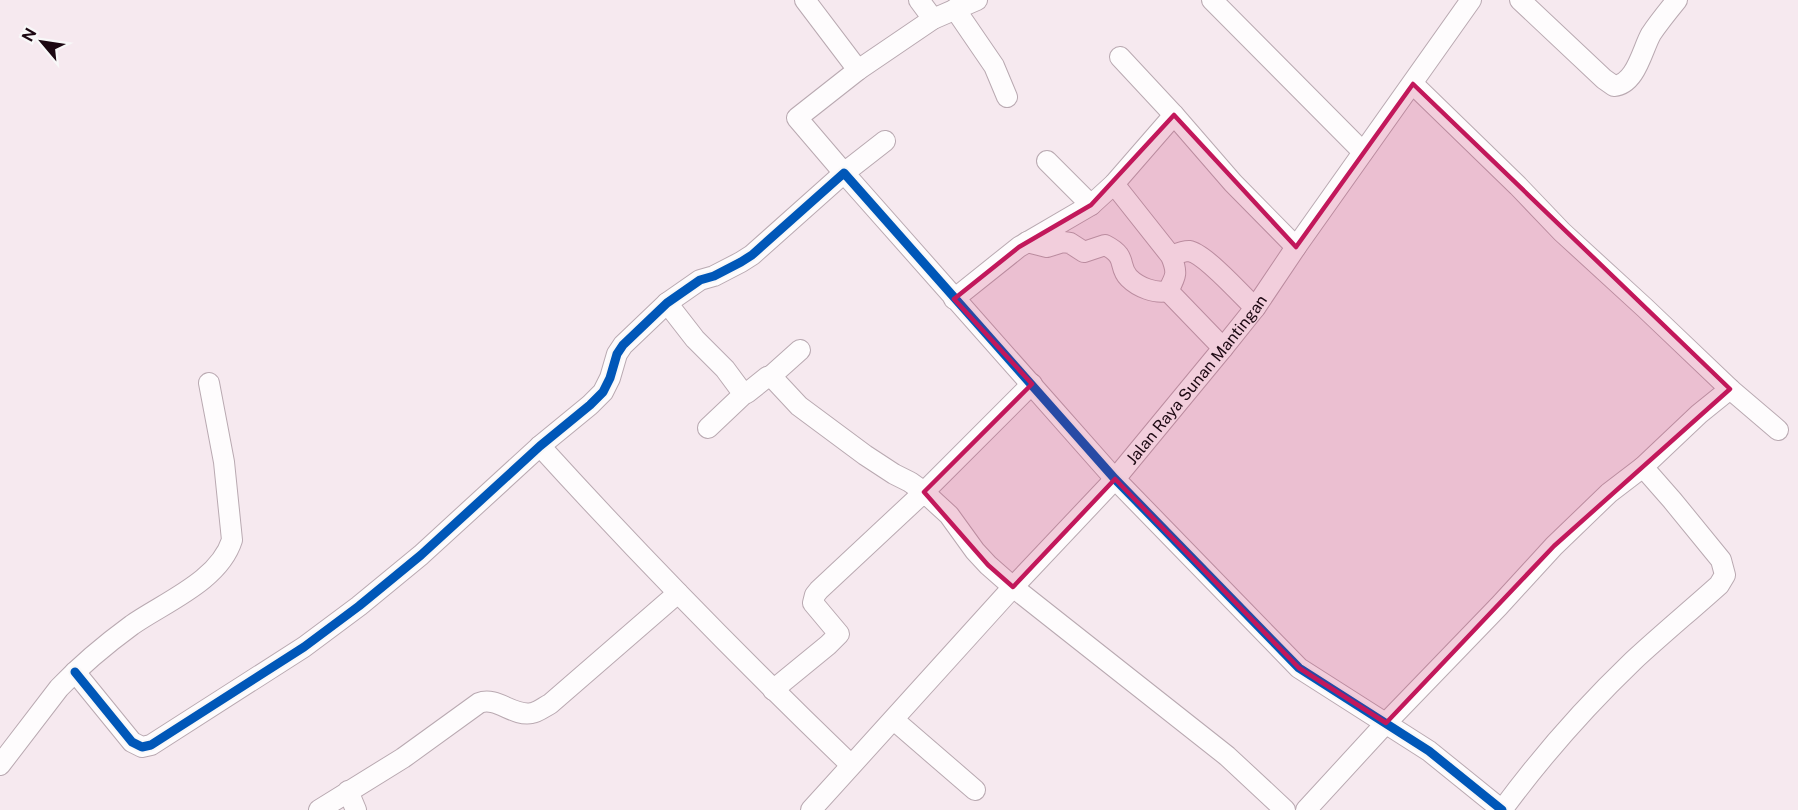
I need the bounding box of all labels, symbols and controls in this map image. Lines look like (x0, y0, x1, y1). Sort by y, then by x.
north arrow (12, 12, 72, 72)
text: N (18, 25, 41, 45)
street label: Jalan Raya Sunan Mantingan (1122, 291, 1271, 468)

